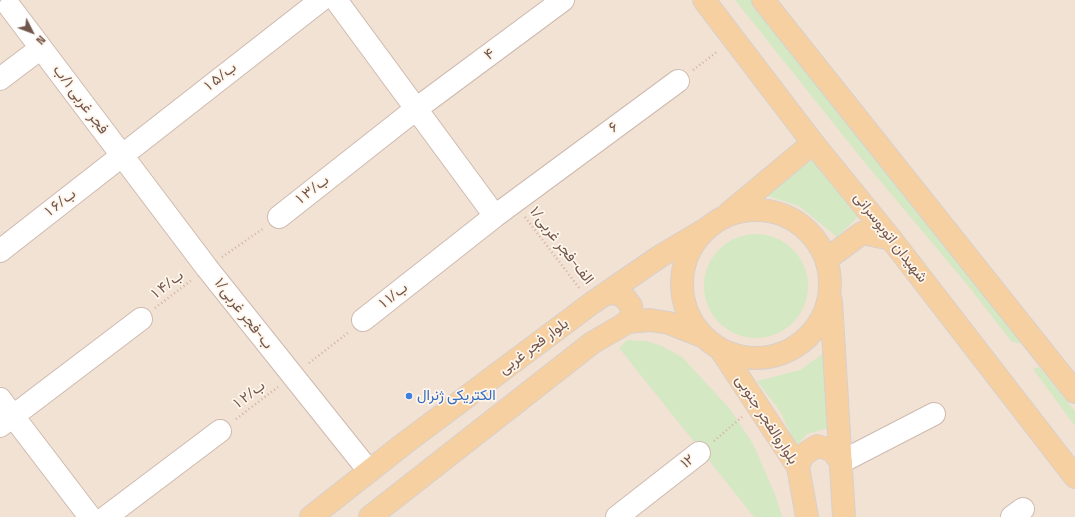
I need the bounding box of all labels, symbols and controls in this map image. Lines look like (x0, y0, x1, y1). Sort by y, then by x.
north arrow (12, 12, 52, 52)
text: N (32, 32, 49, 48)
street label: ۴ (481, 45, 499, 65)
street label: ۱ ب/۵ (201, 59, 241, 95)
street label: فجر غربی ۱/ب (48, 62, 112, 138)
street label: ۶ (606, 119, 622, 137)
street label: ۱ ب/۳ (293, 172, 333, 208)
street label: ۱ ب/۶ (42, 185, 80, 221)
street label: شهیدان اتوبوسرانی (849, 189, 931, 287)
street label: ۱/الف-فجر غربی (525, 204, 597, 288)
street label: ۱ ب/۴ (148, 267, 188, 303)
street label: ۱/ب-فجر غربی (210, 275, 276, 353)
street label: ۱ ب/۱ (376, 279, 412, 313)
street label: بلوار فجر غربی (496, 315, 572, 379)
street label: بلواروالفجر جنوبی (730, 372, 802, 468)
street label: ۱ ب/۲ (231, 377, 269, 413)
place label: الکتریکی ژنرال (417, 387, 496, 405)
marker: الکتریکی ژنرال (404, 391, 414, 401)
street label: ۱۲ (678, 451, 698, 473)

